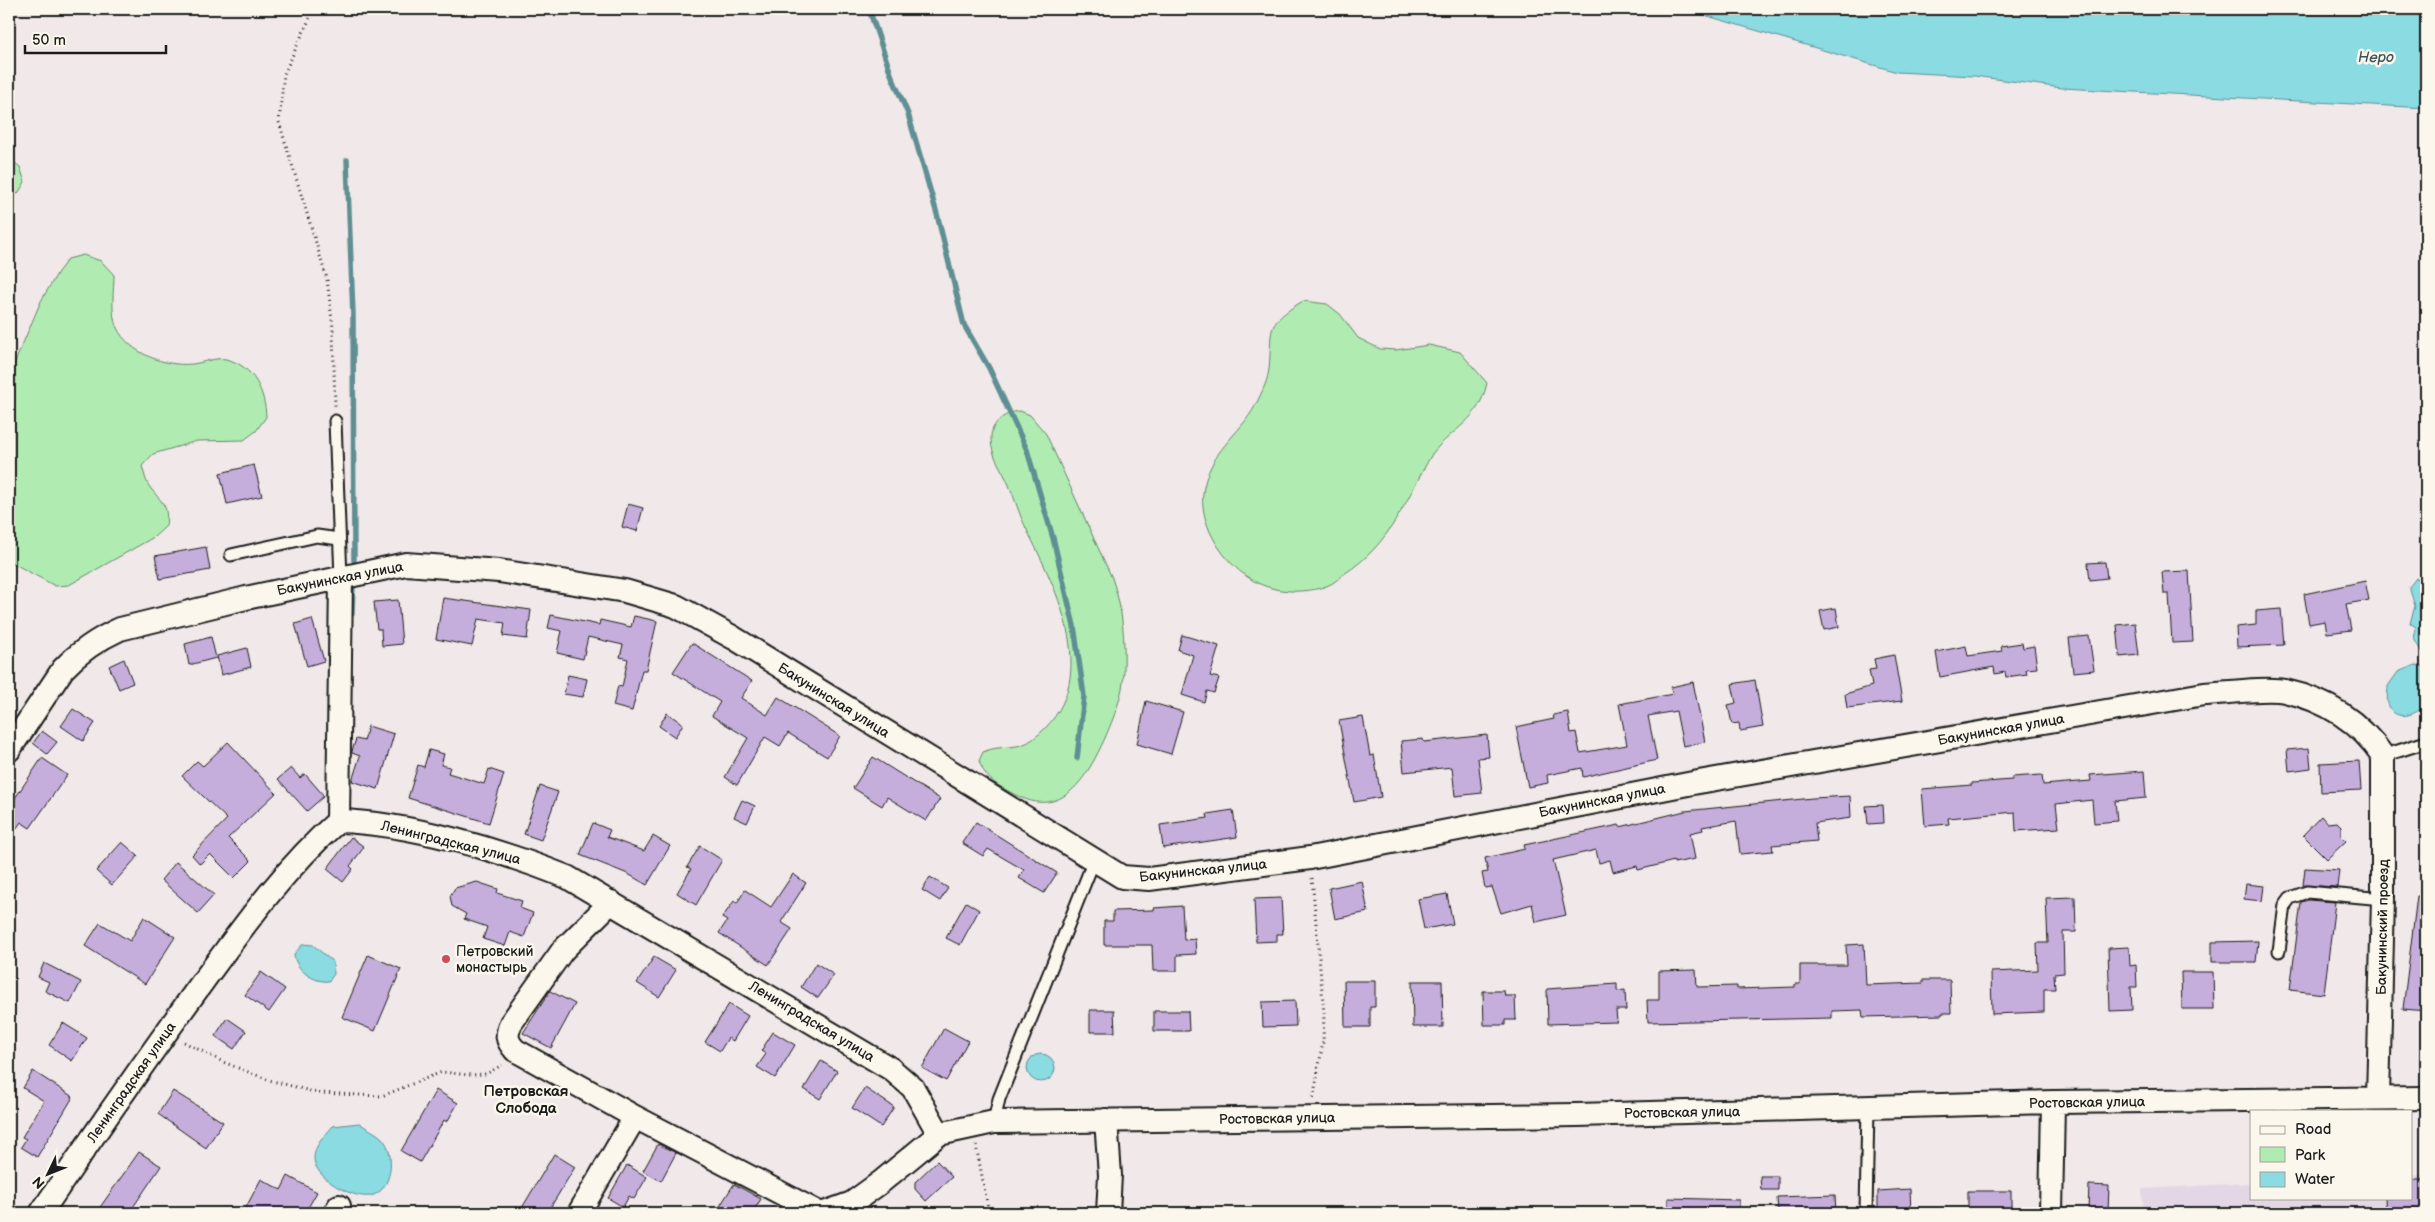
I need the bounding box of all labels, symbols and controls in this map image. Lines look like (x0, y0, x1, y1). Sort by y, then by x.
scale bar (25, 22, 166, 54)
text: 50 m (32, 31, 66, 50)
water label: Неро (2358, 48, 2394, 67)
street label: Бакунинская улица (276, 558, 405, 599)
street label: Бакунинская улица (775, 659, 893, 742)
street label: Бакунинская улица (1936, 710, 2066, 749)
street label: Бакунинская улица (1538, 780, 1667, 821)
street label: Ленинградская улица (378, 817, 523, 868)
street label: Бакунинская улица (1138, 855, 1268, 886)
street label: Бакунинский проезд (2373, 858, 2392, 995)
place label: Петровский монастырь (456, 943, 533, 976)
marker: Петровский монастырь (440, 953, 452, 965)
street label: Ленинградская улица (745, 977, 878, 1066)
street label: Ленинградская улица (83, 1018, 180, 1147)
district label: Петровская Слобода (483, 1082, 569, 1118)
street label: Ростовская улица (2029, 1093, 2146, 1112)
street label: Ростовская улица (1624, 1103, 1741, 1122)
street label: Ростовская улица (1219, 1109, 1336, 1128)
legend (2250, 1110, 2412, 1200)
text: Road (2295, 1120, 2331, 1139)
text: Park (2295, 1146, 2326, 1165)
north arrow (22, 1150, 72, 1200)
text: Water (2295, 1170, 2335, 1189)
text: N (29, 1173, 49, 1192)

